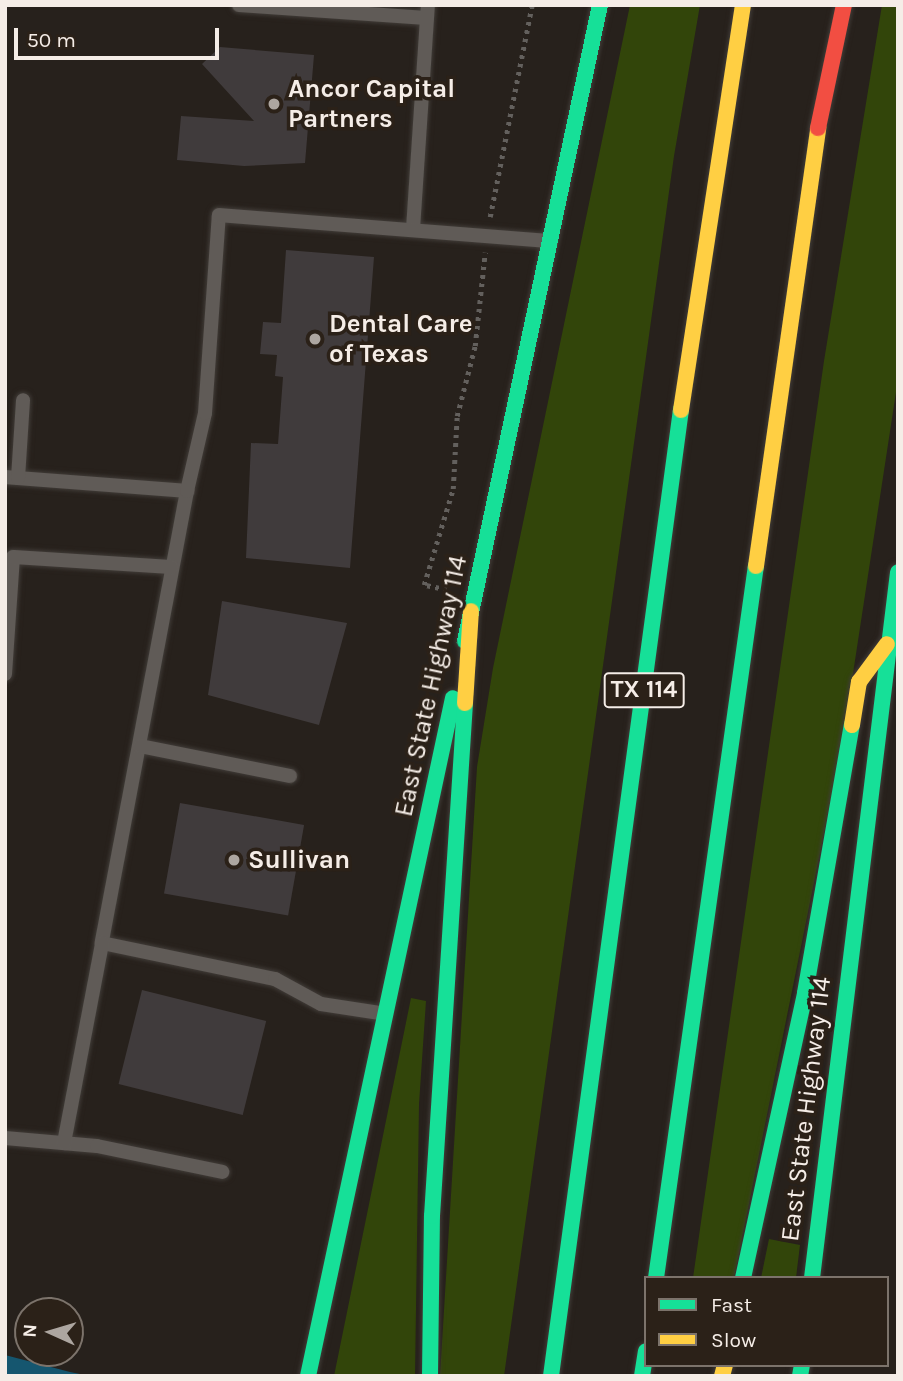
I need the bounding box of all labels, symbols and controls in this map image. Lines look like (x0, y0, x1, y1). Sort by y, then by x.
scale bar (18, 14, 222, 58)
text: 50 m (27, 28, 76, 52)
place label: Ancor Capital Partners (288, 73, 455, 134)
marker: Ancor Capital Partners (266, 96, 282, 112)
place label: Dental Care of Texas (329, 308, 472, 370)
marker: Dental Care of Texas (307, 331, 323, 347)
street label: East State Highway 114 (388, 553, 474, 819)
road number: TX 114 (602, 670, 686, 710)
place label: Sullivan (248, 844, 350, 876)
marker: Sullivan (226, 852, 242, 868)
street label: East State Highway 114 (774, 975, 838, 1243)
legend (644, 1276, 889, 1367)
text: Fast (711, 1293, 752, 1317)
north arrow (14, 1297, 84, 1367)
text: N (19, 1323, 41, 1338)
text: Slow (711, 1328, 756, 1352)

